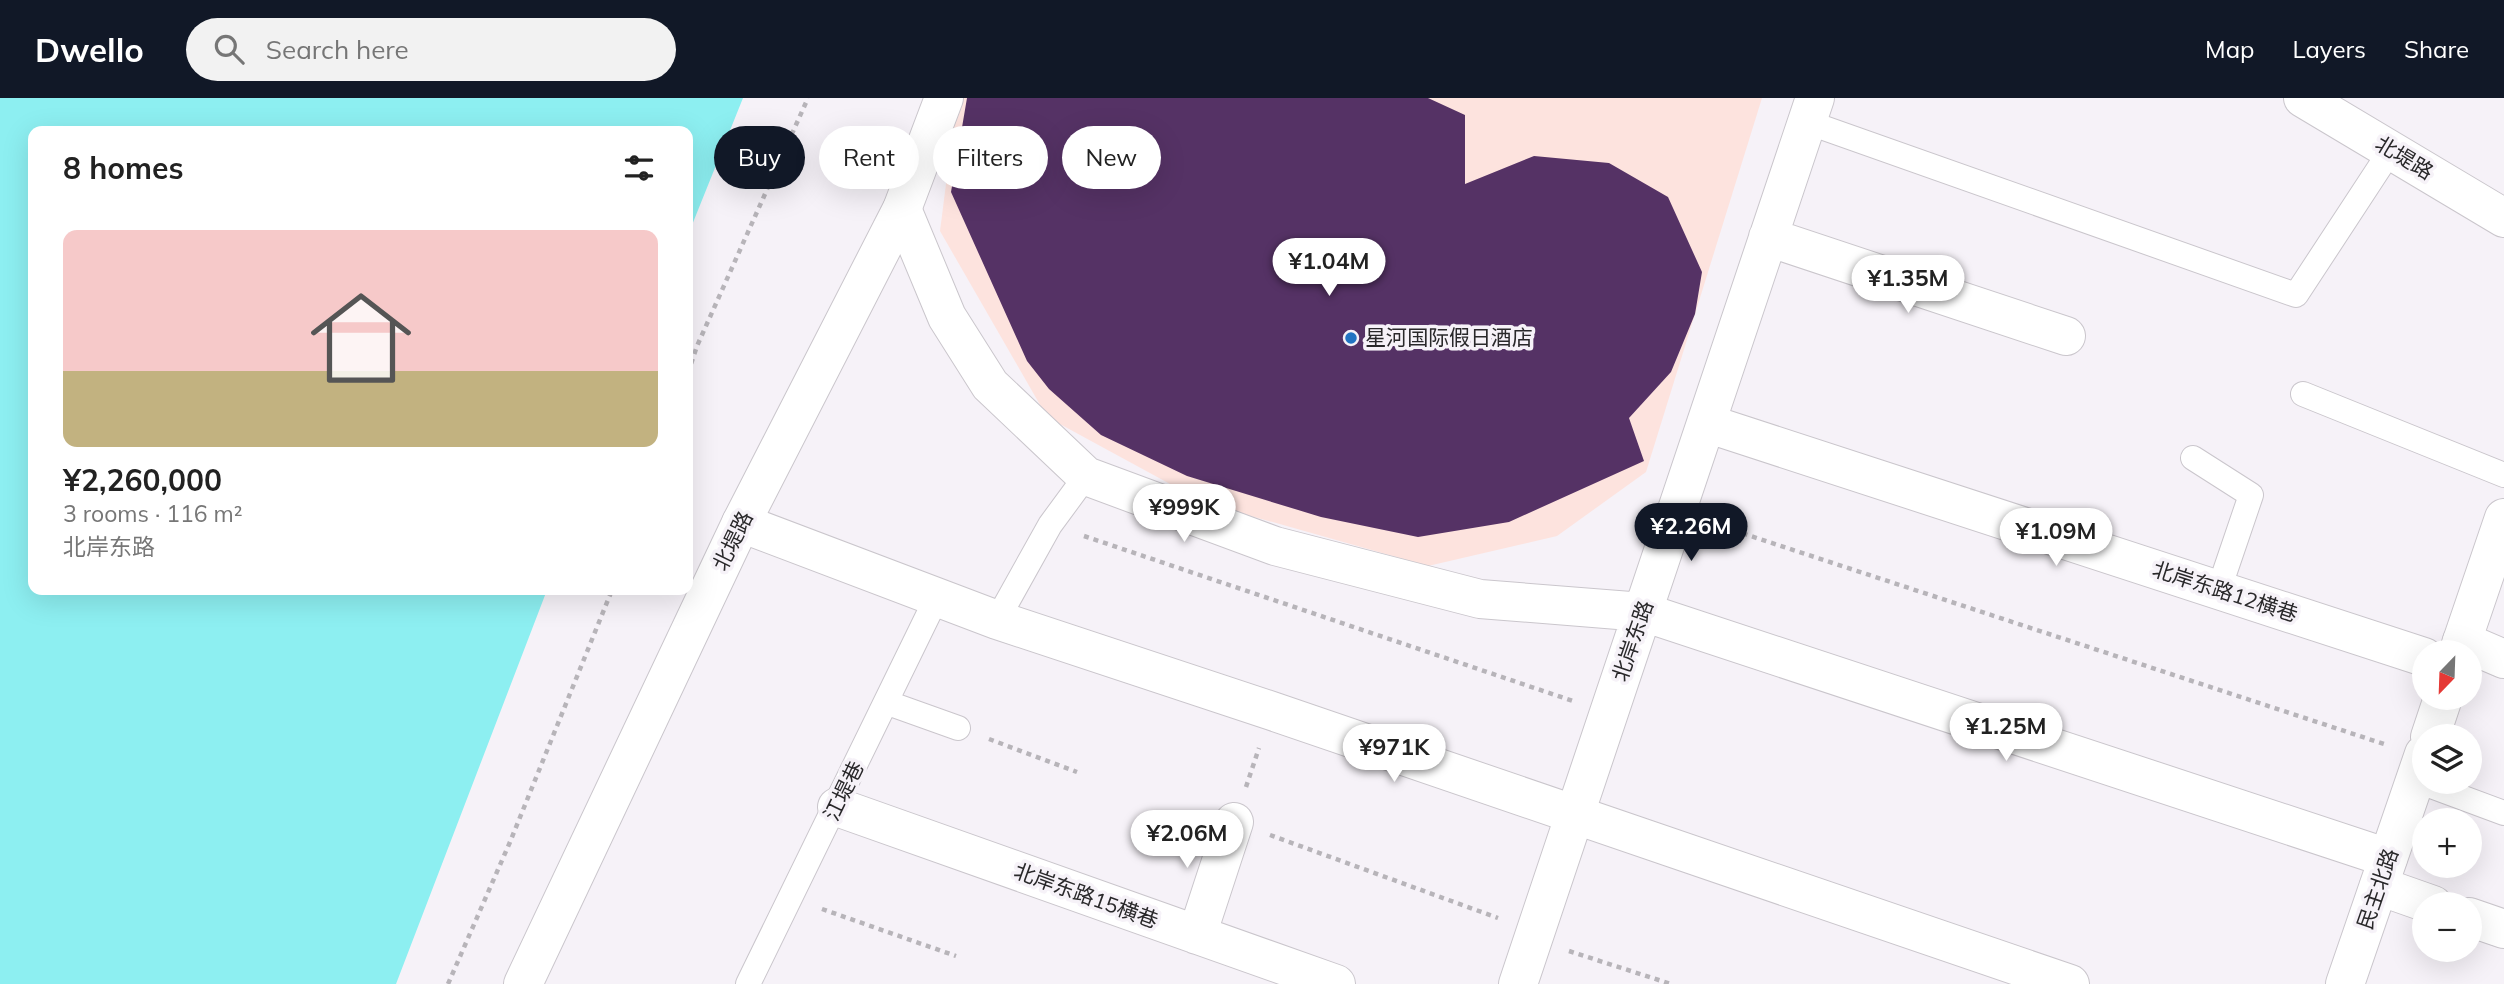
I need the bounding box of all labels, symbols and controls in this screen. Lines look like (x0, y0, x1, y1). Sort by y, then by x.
search box (186, 18, 676, 81)
text: Dwello (35, 29, 144, 70)
icon: search (210, 30, 248, 68)
text: Search here (266, 33, 409, 66)
text: Map (2205, 34, 2254, 64)
text: Layers (2292, 34, 2366, 64)
text: Share (2404, 34, 2469, 64)
chip: Buy (714, 126, 805, 189)
chip: Rent (819, 126, 919, 189)
chip: Filters (933, 126, 1048, 189)
chip: New (1062, 126, 1161, 189)
street label: 北堤路 (2371, 130, 2438, 185)
text: 8 homes (63, 149, 184, 187)
icon: filters (620, 149, 658, 187)
pin: ¥1.04M (1272, 238, 1386, 298)
text: ¥1.04M (1289, 246, 1369, 275)
pin: ¥1.35M (1851, 256, 1965, 315)
text: ¥1.35M (1868, 263, 1948, 292)
icon: home (298, 275, 424, 401)
place label: 星河国际假日酒店 (1365, 324, 1533, 350)
marker: 星河国际假日酒店 (1343, 330, 1359, 346)
text: ¥2,260,000 (63, 461, 222, 499)
pin: ¥999K (1135, 484, 1233, 544)
text: ¥999K (1149, 492, 1219, 521)
text: 3 rooms · 116 m² (63, 499, 243, 528)
pin: ¥2.26M (1634, 504, 1748, 563)
street label: 北堤路 (707, 507, 758, 575)
pin: ¥1.09M (1999, 508, 2113, 568)
text: ¥2.26M (1651, 511, 1731, 540)
text: ¥1.09M (2016, 516, 2096, 545)
text: 北岸东路 (63, 532, 155, 561)
street label: 北岸东路12横巷 (2149, 555, 2301, 627)
street label: 北岸东路 (1606, 597, 1658, 685)
north arrow (2412, 640, 2482, 710)
map controls (2412, 640, 2482, 962)
pin: ¥1.25M (1949, 704, 2063, 763)
text: ¥1.25M (1966, 711, 2046, 740)
pin: ¥971K (1345, 724, 1443, 784)
button: layers (2412, 724, 2482, 794)
text: ¥971K (1359, 732, 1429, 761)
street label: 江堤巷 (818, 757, 869, 825)
button: + (2412, 808, 2482, 878)
pin: ¥2.06M (1130, 810, 1244, 870)
text: ¥2.06M (1147, 818, 1227, 847)
street label: 民主北路 (2351, 845, 2403, 933)
street label: 北岸东路15横巷 (1011, 857, 1162, 933)
button: − (2412, 892, 2482, 962)

